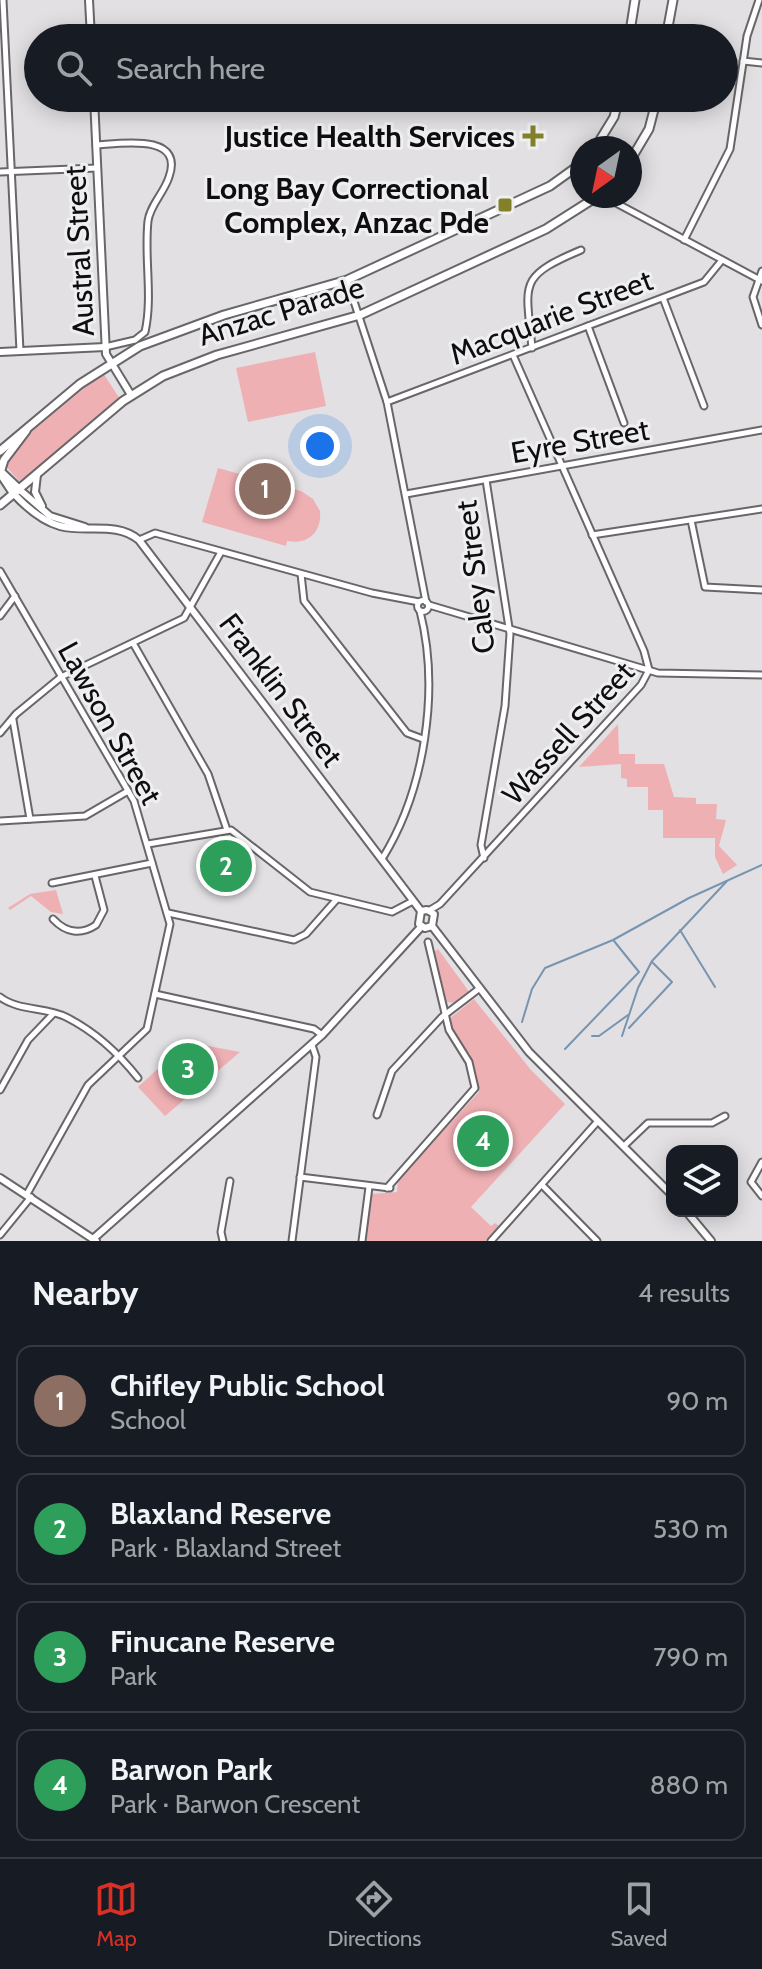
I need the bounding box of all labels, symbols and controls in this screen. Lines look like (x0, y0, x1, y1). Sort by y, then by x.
search box (24, 24, 738, 112)
icon: search (52, 46, 96, 90)
text: Search here (116, 50, 265, 87)
place label: Justice Health Services (224, 118, 515, 155)
marker: Justice Health Services (522, 125, 544, 147)
north arrow (570, 136, 642, 208)
street label: Austral Street (56, 165, 102, 337)
place label: Long Bay Correctional Complex, Anzac Pde (205, 170, 489, 241)
marker: Long Bay Correctional Complex, Anzac Pde (496, 196, 514, 214)
street label: Macquarie Street (445, 261, 657, 373)
street label: Anzac Parade (194, 268, 368, 354)
street label: Eyre Street (508, 411, 652, 471)
your location (300, 426, 340, 466)
pin: 1 (239, 459, 291, 519)
street label: Caley Street (447, 498, 503, 656)
street label: Franklin Street (211, 606, 351, 774)
street label: Lawson Street (50, 635, 170, 811)
street label: Wassell Street (494, 654, 642, 812)
pin: 2 (200, 836, 252, 896)
pin: 3 (162, 1039, 214, 1099)
pin: 4 (457, 1111, 509, 1171)
map controls (666, 1145, 738, 1217)
button: layers (666, 1145, 738, 1217)
text: Nearby (32, 1272, 139, 1314)
text: 4 results (638, 1277, 730, 1309)
text: Chifley Public School (110, 1367, 385, 1404)
text: 1 (55, 1385, 65, 1417)
text: 90 m (666, 1385, 728, 1417)
text: School (110, 1404, 186, 1436)
text: Blaxland Reserve (110, 1495, 331, 1532)
text: 2 (53, 1513, 67, 1545)
text: 530 m (653, 1513, 728, 1545)
text: Park · Blaxland Street (110, 1532, 341, 1564)
text: Finucane Reserve (110, 1623, 335, 1660)
text: 3 (53, 1641, 67, 1673)
text: 790 m (653, 1641, 728, 1673)
text: Park (110, 1660, 157, 1692)
text: Barwon Park (110, 1751, 273, 1788)
text: 4 (52, 1769, 68, 1801)
text: 880 m (650, 1769, 728, 1801)
text: Park · Barwon Crescent (110, 1788, 360, 1820)
tab: Map (94, 1877, 138, 1952)
tab: Directions (327, 1877, 421, 1952)
tab: Saved (610, 1877, 668, 1952)

